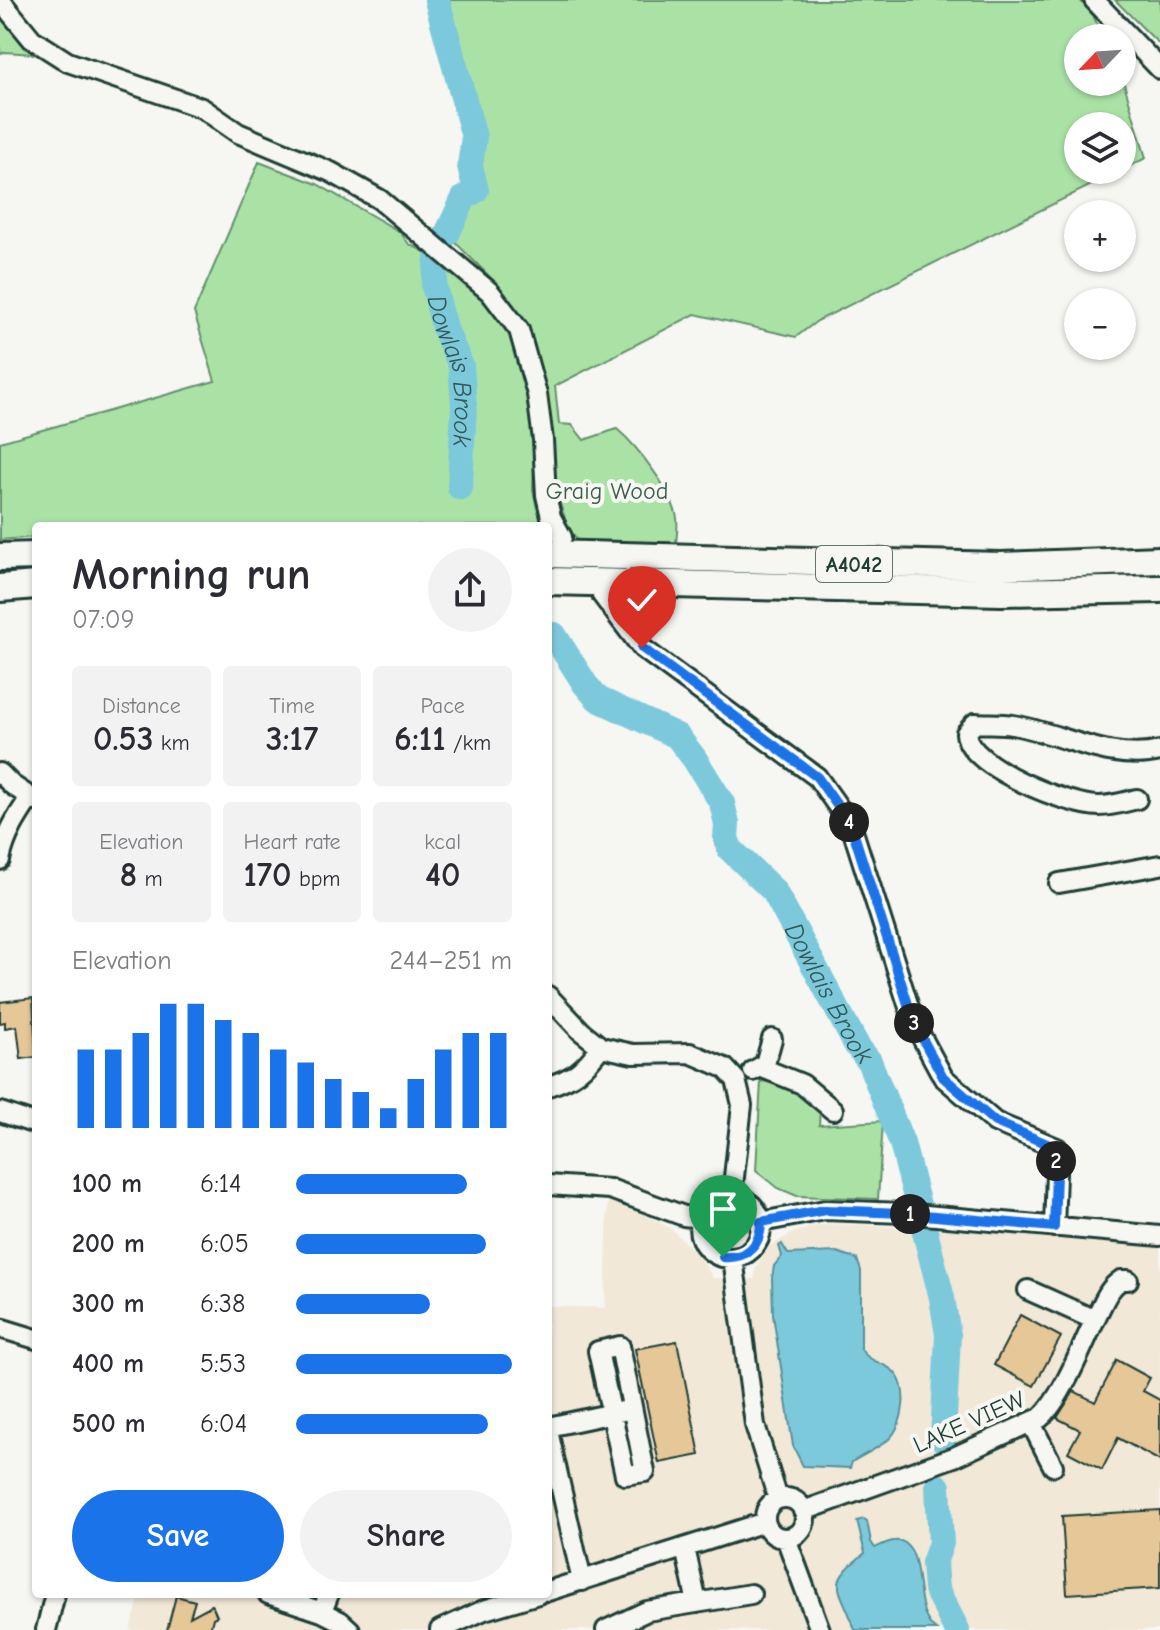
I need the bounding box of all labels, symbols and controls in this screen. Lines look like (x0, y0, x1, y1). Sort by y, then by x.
north arrow (1064, 24, 1136, 96)
map controls (1064, 24, 1136, 360)
button: layers (1064, 112, 1136, 184)
button: + (1064, 200, 1136, 272)
button: − (1064, 288, 1136, 360)
water label: Dowlais Brook (421, 292, 478, 448)
park label: Graig Wood (546, 477, 668, 505)
road number: A4042 (816, 546, 892, 582)
button: share (428, 548, 512, 632)
text: Morning run (72, 549, 311, 600)
pin (608, 566, 676, 648)
icon: check (620, 578, 664, 622)
text: 07:09 (72, 605, 134, 635)
text: Distance (102, 693, 181, 719)
text: Time (269, 693, 315, 719)
text: Pace (420, 693, 465, 719)
text: 0.53 (93, 719, 153, 759)
text: 3:17 (266, 719, 318, 759)
text: 6:11 (394, 719, 446, 759)
text: km (153, 730, 190, 756)
text: /km (446, 730, 491, 756)
pin: 4 (829, 802, 869, 842)
text: 4 (844, 809, 854, 835)
text: Elevation (99, 829, 183, 855)
text: Heart rate (243, 829, 340, 855)
text: kcal (424, 829, 461, 855)
text: 8 (120, 855, 137, 895)
text: 170 (243, 855, 292, 895)
text: 40 (425, 855, 460, 895)
text: m (137, 866, 163, 892)
text: bpm (292, 866, 341, 892)
water label: Dowlais Brook (778, 918, 879, 1070)
text: Elevation (72, 946, 172, 976)
text: 244–251 m (390, 946, 512, 976)
pin: 3 (894, 1003, 934, 1043)
text: 3 (909, 1010, 919, 1036)
pin: 2 (1036, 1141, 1076, 1181)
text: 2 (1051, 1148, 1061, 1174)
text: 100 m (72, 1169, 142, 1199)
text: 6:14 (200, 1169, 242, 1199)
pin (689, 1175, 757, 1257)
icon: arrive (701, 1187, 745, 1231)
pin: 1 (890, 1194, 930, 1234)
text: 1 (906, 1201, 914, 1227)
text: 200 m (72, 1229, 145, 1259)
text: 6:05 (200, 1229, 249, 1259)
text: 300 m (72, 1289, 145, 1319)
text: 6:38 (200, 1289, 245, 1319)
text: 400 m (72, 1349, 144, 1379)
text: 5:53 (200, 1349, 246, 1379)
street label: LAKE VIEW (909, 1385, 1029, 1459)
text: 500 m (72, 1409, 146, 1439)
text: 6:04 (200, 1409, 247, 1439)
button: Save (72, 1490, 284, 1582)
button: Share (300, 1490, 512, 1582)

